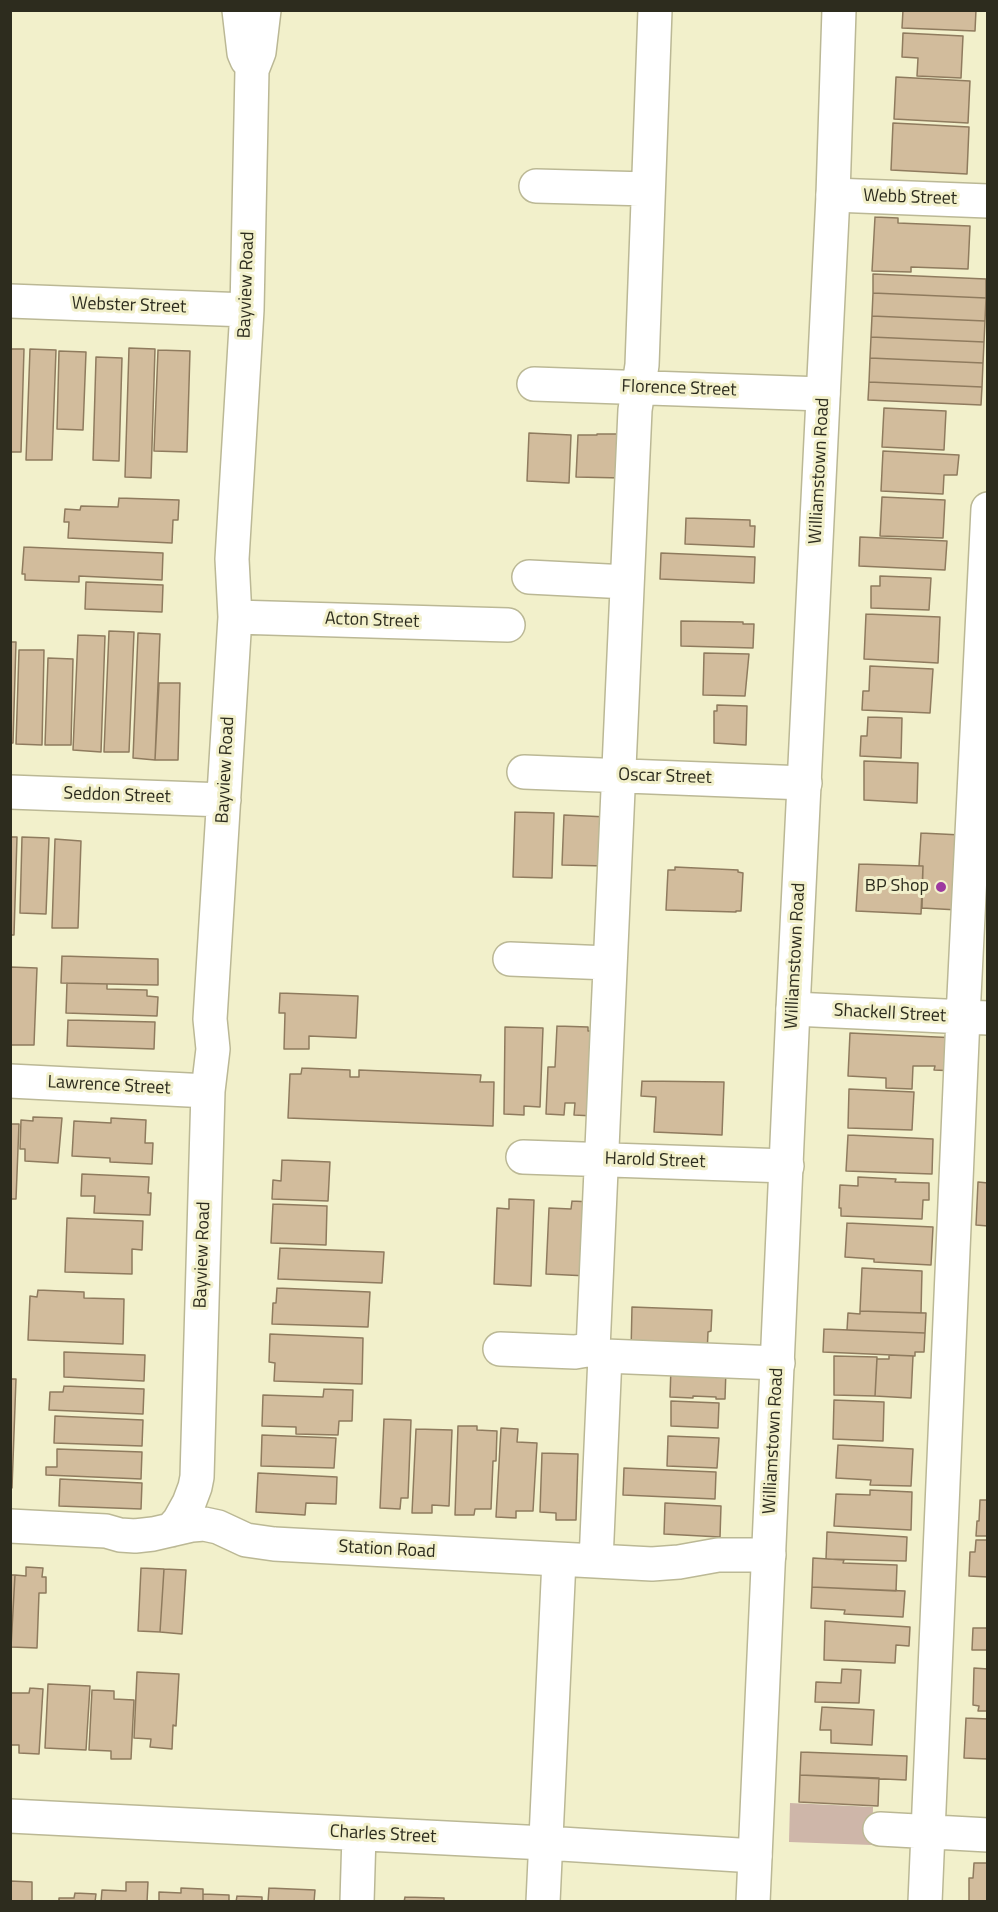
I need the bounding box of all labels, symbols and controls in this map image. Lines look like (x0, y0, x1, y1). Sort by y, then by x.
street label: Webb Street (863, 186, 957, 210)
street label: Bayview Road (234, 231, 260, 339)
street label: Webster Street (71, 293, 187, 319)
street label: Florence Street (621, 376, 737, 402)
street label: Williamstown Road (805, 397, 835, 545)
street label: Acton Street (324, 609, 420, 633)
street label: Bayview Road (212, 716, 240, 824)
street label: Oscar Street (618, 765, 712, 789)
street label: Seddon Street (63, 783, 171, 809)
place label: BP Shop (865, 876, 929, 898)
marker: BP Shop (934, 880, 948, 894)
street label: Williamstown Road (781, 882, 811, 1030)
street label: Shackell Street (833, 1000, 947, 1028)
street label: Lawrence Street (47, 1072, 171, 1100)
street label: Harold Street (604, 1148, 706, 1174)
street label: Bayview Road (190, 1201, 216, 1309)
street label: Williamstown Road (759, 1367, 789, 1515)
street label: Station Road (338, 1537, 436, 1563)
street label: Charles Street (329, 1821, 437, 1849)

